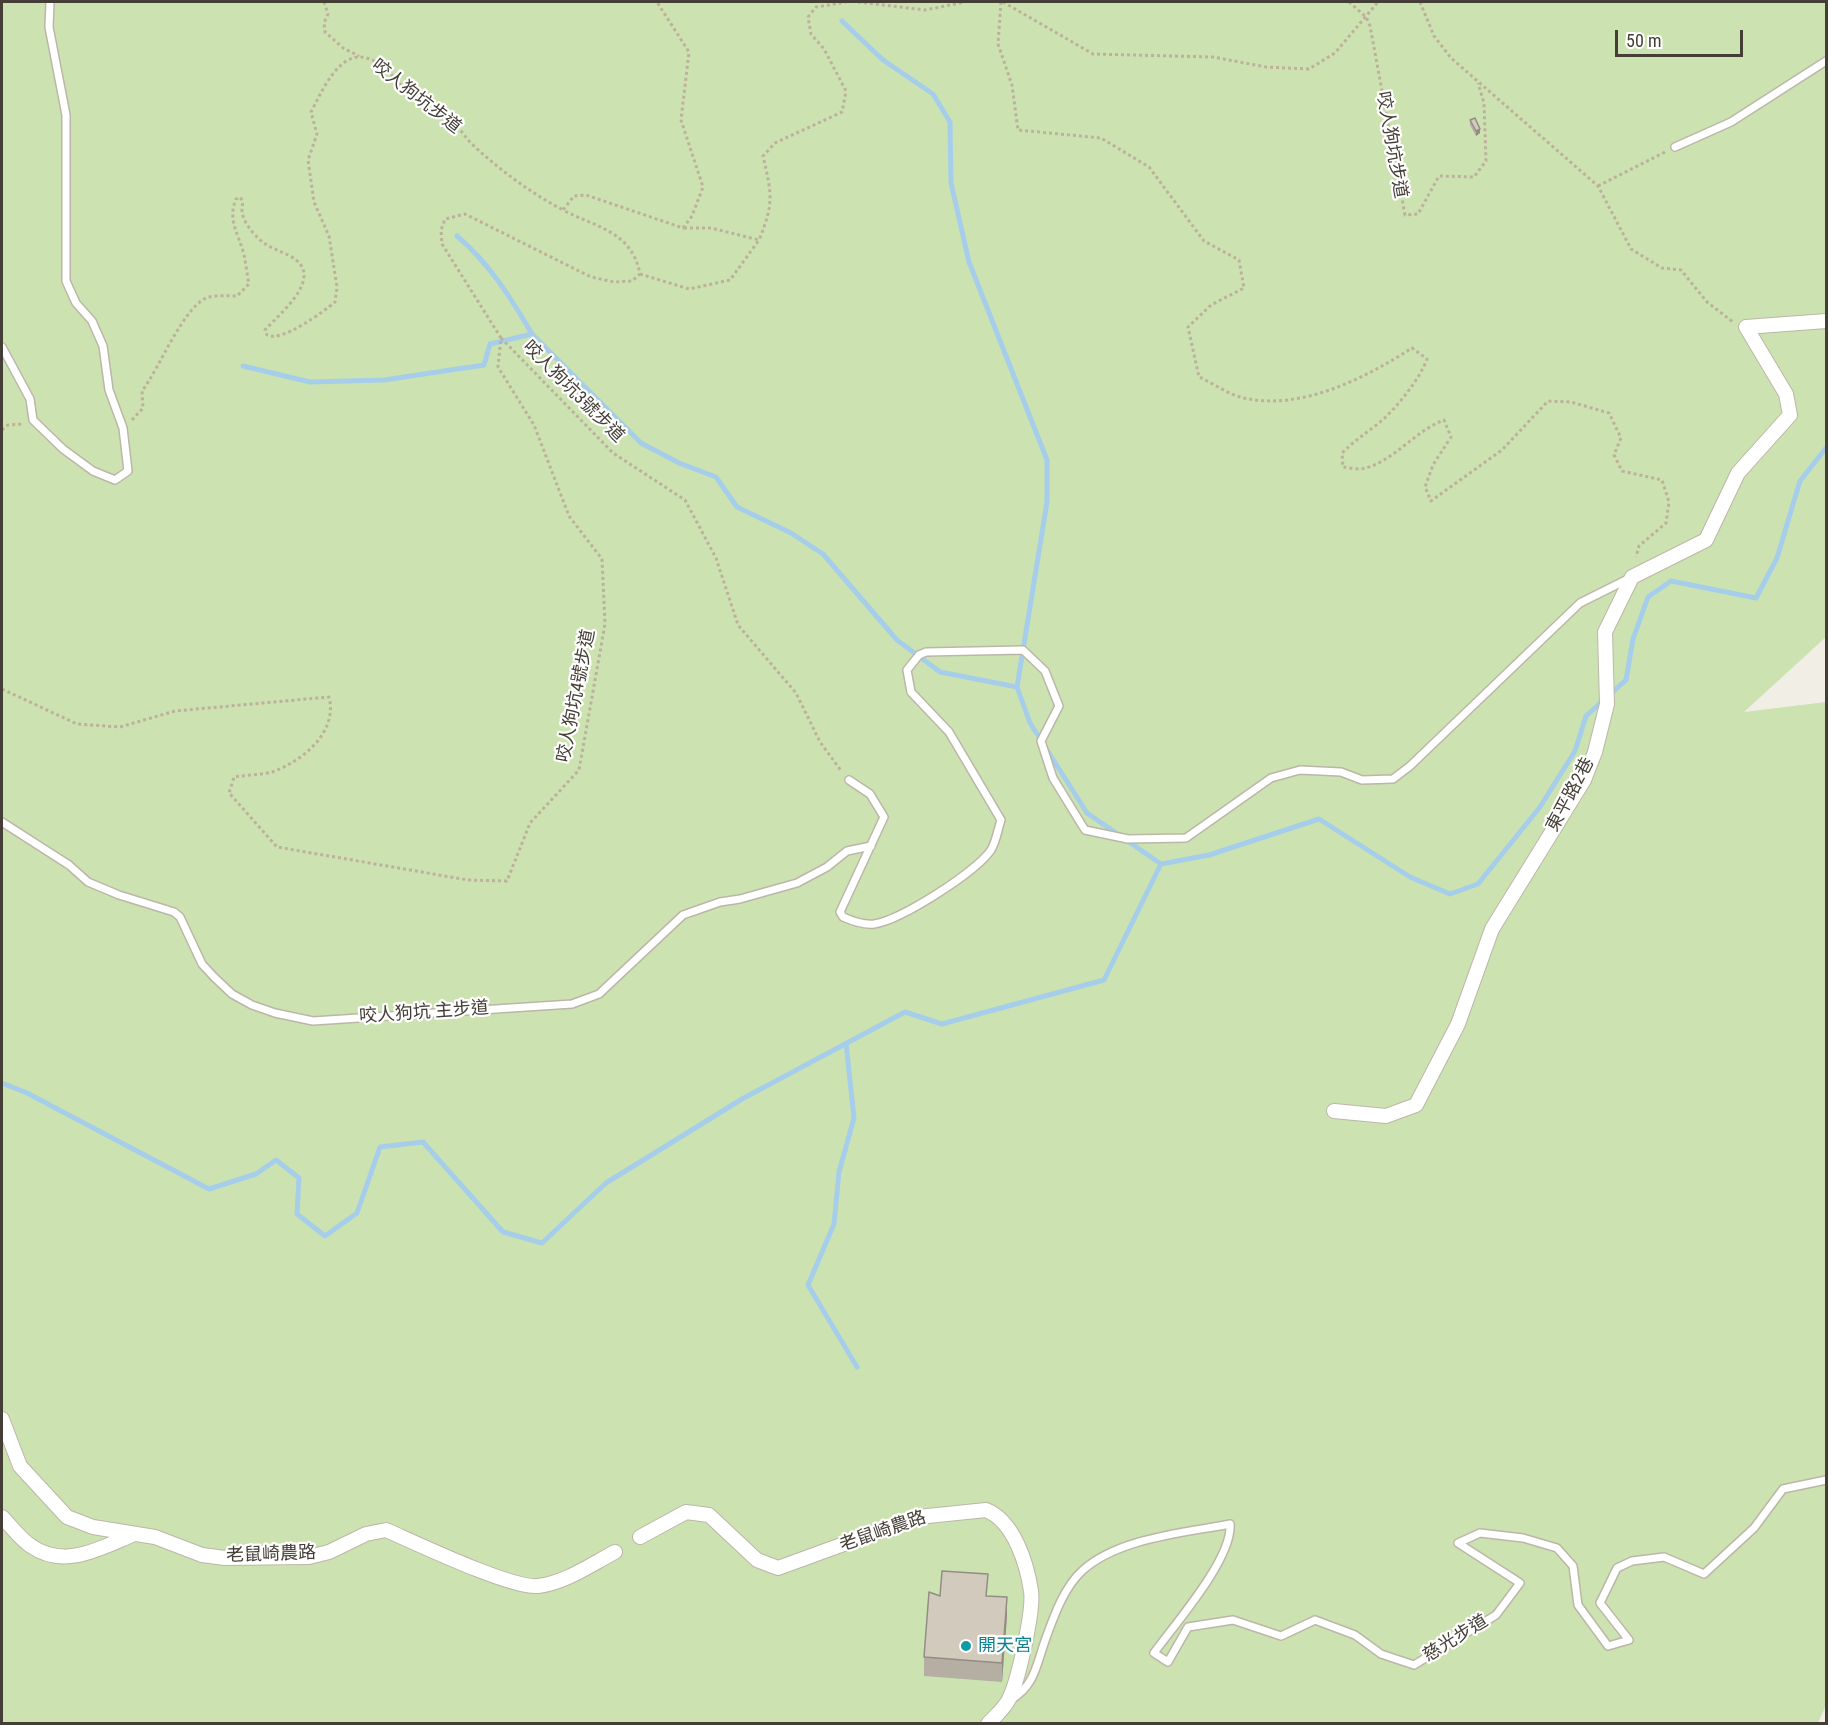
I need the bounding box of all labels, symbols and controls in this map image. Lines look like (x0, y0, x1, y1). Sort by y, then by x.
scale bar (1618, 18, 1746, 56)
text: 50 m (1626, 30, 1661, 51)
street label: 咬人狗坑步道 (367, 55, 465, 139)
street label: 咬人狗坑步道 (1371, 90, 1411, 200)
street label: 咬人狗坑3號步道 (518, 337, 628, 447)
street label: 咬人狗坑4號步道 (554, 628, 600, 764)
street label: 東平路2巷 (1542, 754, 1600, 836)
street label: 咬人狗坑 主步道 (358, 998, 490, 1028)
street label: 老鼠崎農路 (837, 1507, 929, 1557)
street label: 老鼠崎農路 (226, 1543, 316, 1567)
street label: 慈光步道 (1420, 1611, 1492, 1667)
place label: 開天宮 (978, 1635, 1032, 1657)
marker: 開天宮 (959, 1639, 973, 1653)

